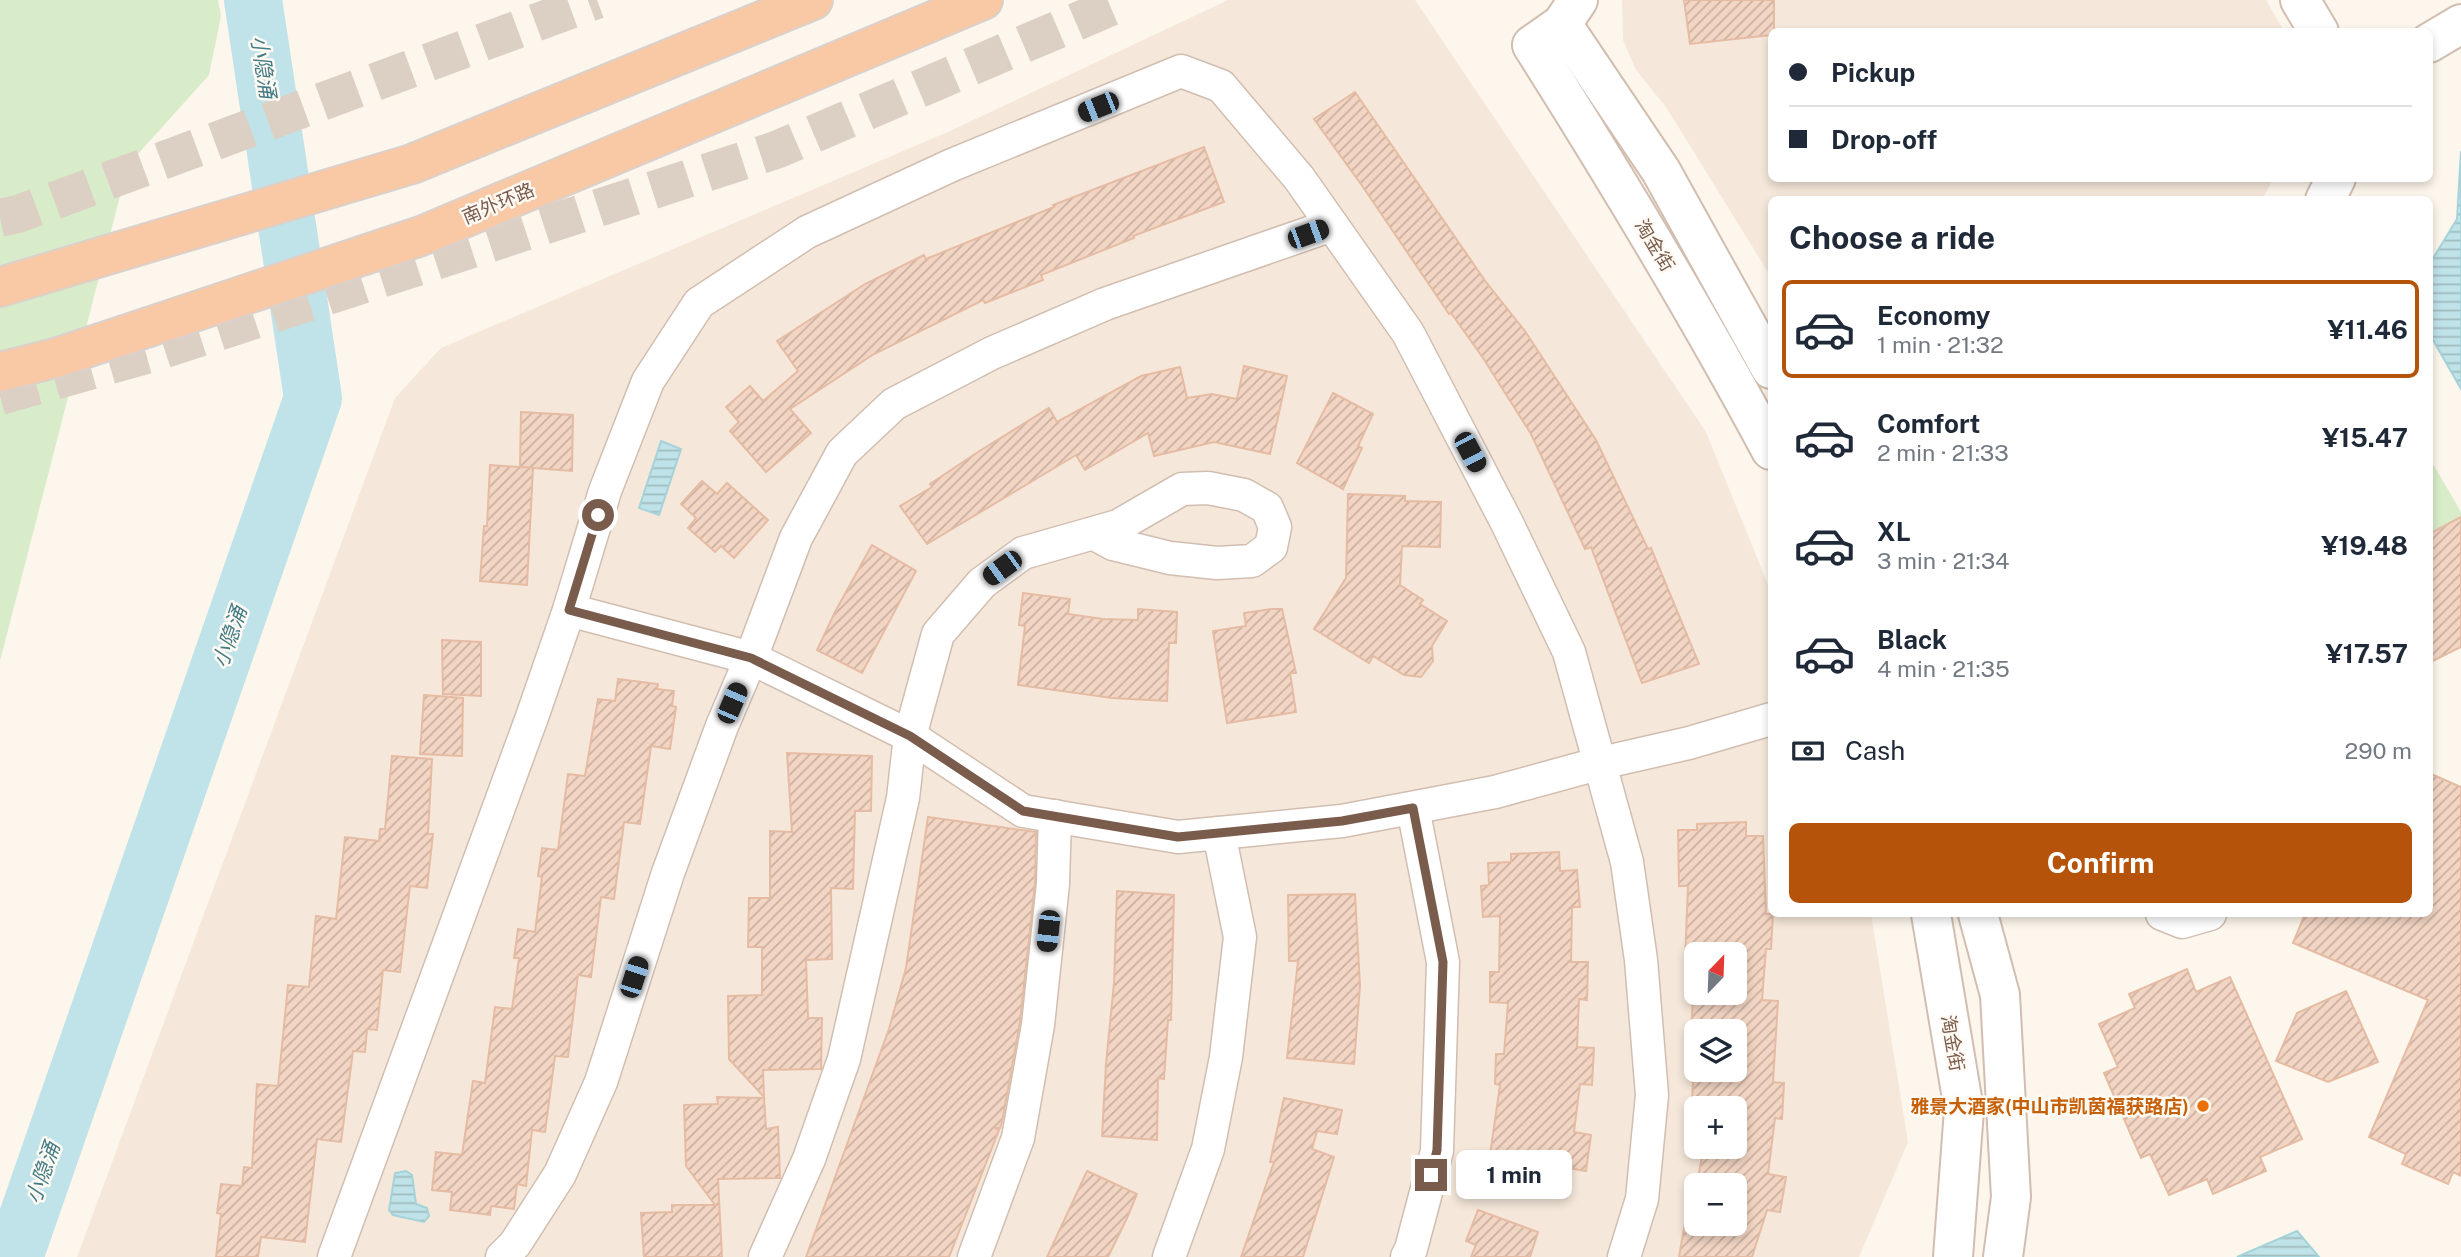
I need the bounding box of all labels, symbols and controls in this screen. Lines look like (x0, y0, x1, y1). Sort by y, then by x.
water label: 小隐涌 (246, 34, 281, 102)
text: Pickup (1831, 57, 1915, 88)
car (1075, 89, 1122, 125)
text: Drop-off (1831, 124, 1937, 155)
street label: 南外环路 (459, 178, 537, 228)
street label: 淘金街 (1631, 215, 1679, 275)
car (1285, 217, 1332, 251)
text: Choose a ride (1789, 219, 1995, 256)
icon: car (1793, 298, 1856, 361)
text: Economy (1877, 300, 1990, 331)
text: ¥11.46 (2327, 314, 2408, 345)
text: 1 min · 21:32 (1877, 331, 2004, 358)
icon: car (1793, 406, 1856, 469)
text: Comfort (1877, 408, 1980, 439)
text: ¥15.47 (2322, 422, 2408, 453)
car (1451, 429, 1490, 475)
text: 2 min · 21:33 (1877, 439, 2009, 466)
route start (582, 499, 614, 531)
icon: car (1793, 514, 1856, 577)
text: XL (1877, 516, 1911, 547)
text: ¥19.48 (2321, 530, 2408, 561)
car (979, 547, 1026, 589)
text: 3 min · 21:34 (1877, 547, 2010, 574)
water label: 小隐涌 (207, 601, 252, 671)
icon: car (1793, 622, 1856, 685)
text: Black (1877, 624, 1947, 655)
text: ¥17.57 (2326, 638, 2408, 669)
text: 4 min · 21:35 (1877, 655, 2010, 682)
car (715, 680, 750, 726)
icon: cash (1789, 732, 1827, 770)
text: Cash (1845, 735, 1905, 766)
text: 290 m (2345, 737, 2412, 764)
button: Confirm (1789, 823, 2412, 903)
car (1036, 909, 1061, 953)
north arrow (1684, 942, 1746, 1004)
map controls (1684, 942, 1747, 1236)
car (618, 954, 651, 1000)
street label: 淘金街 (1937, 1013, 1969, 1073)
button: layers (1684, 1019, 1747, 1082)
place label: 雅景大酒家(中山市凯茵福获路店) (1910, 1095, 2189, 1117)
button: + (1684, 1096, 1747, 1159)
marker: 雅景大酒家(中山市凯茵福获路店) (2195, 1098, 2211, 1114)
water label: 小隐涌 (20, 1137, 65, 1207)
callout: 1 min (1456, 1150, 1571, 1200)
route end (1415, 1159, 1447, 1191)
text: 1 min (1486, 1161, 1542, 1188)
button: − (1684, 1173, 1747, 1236)

